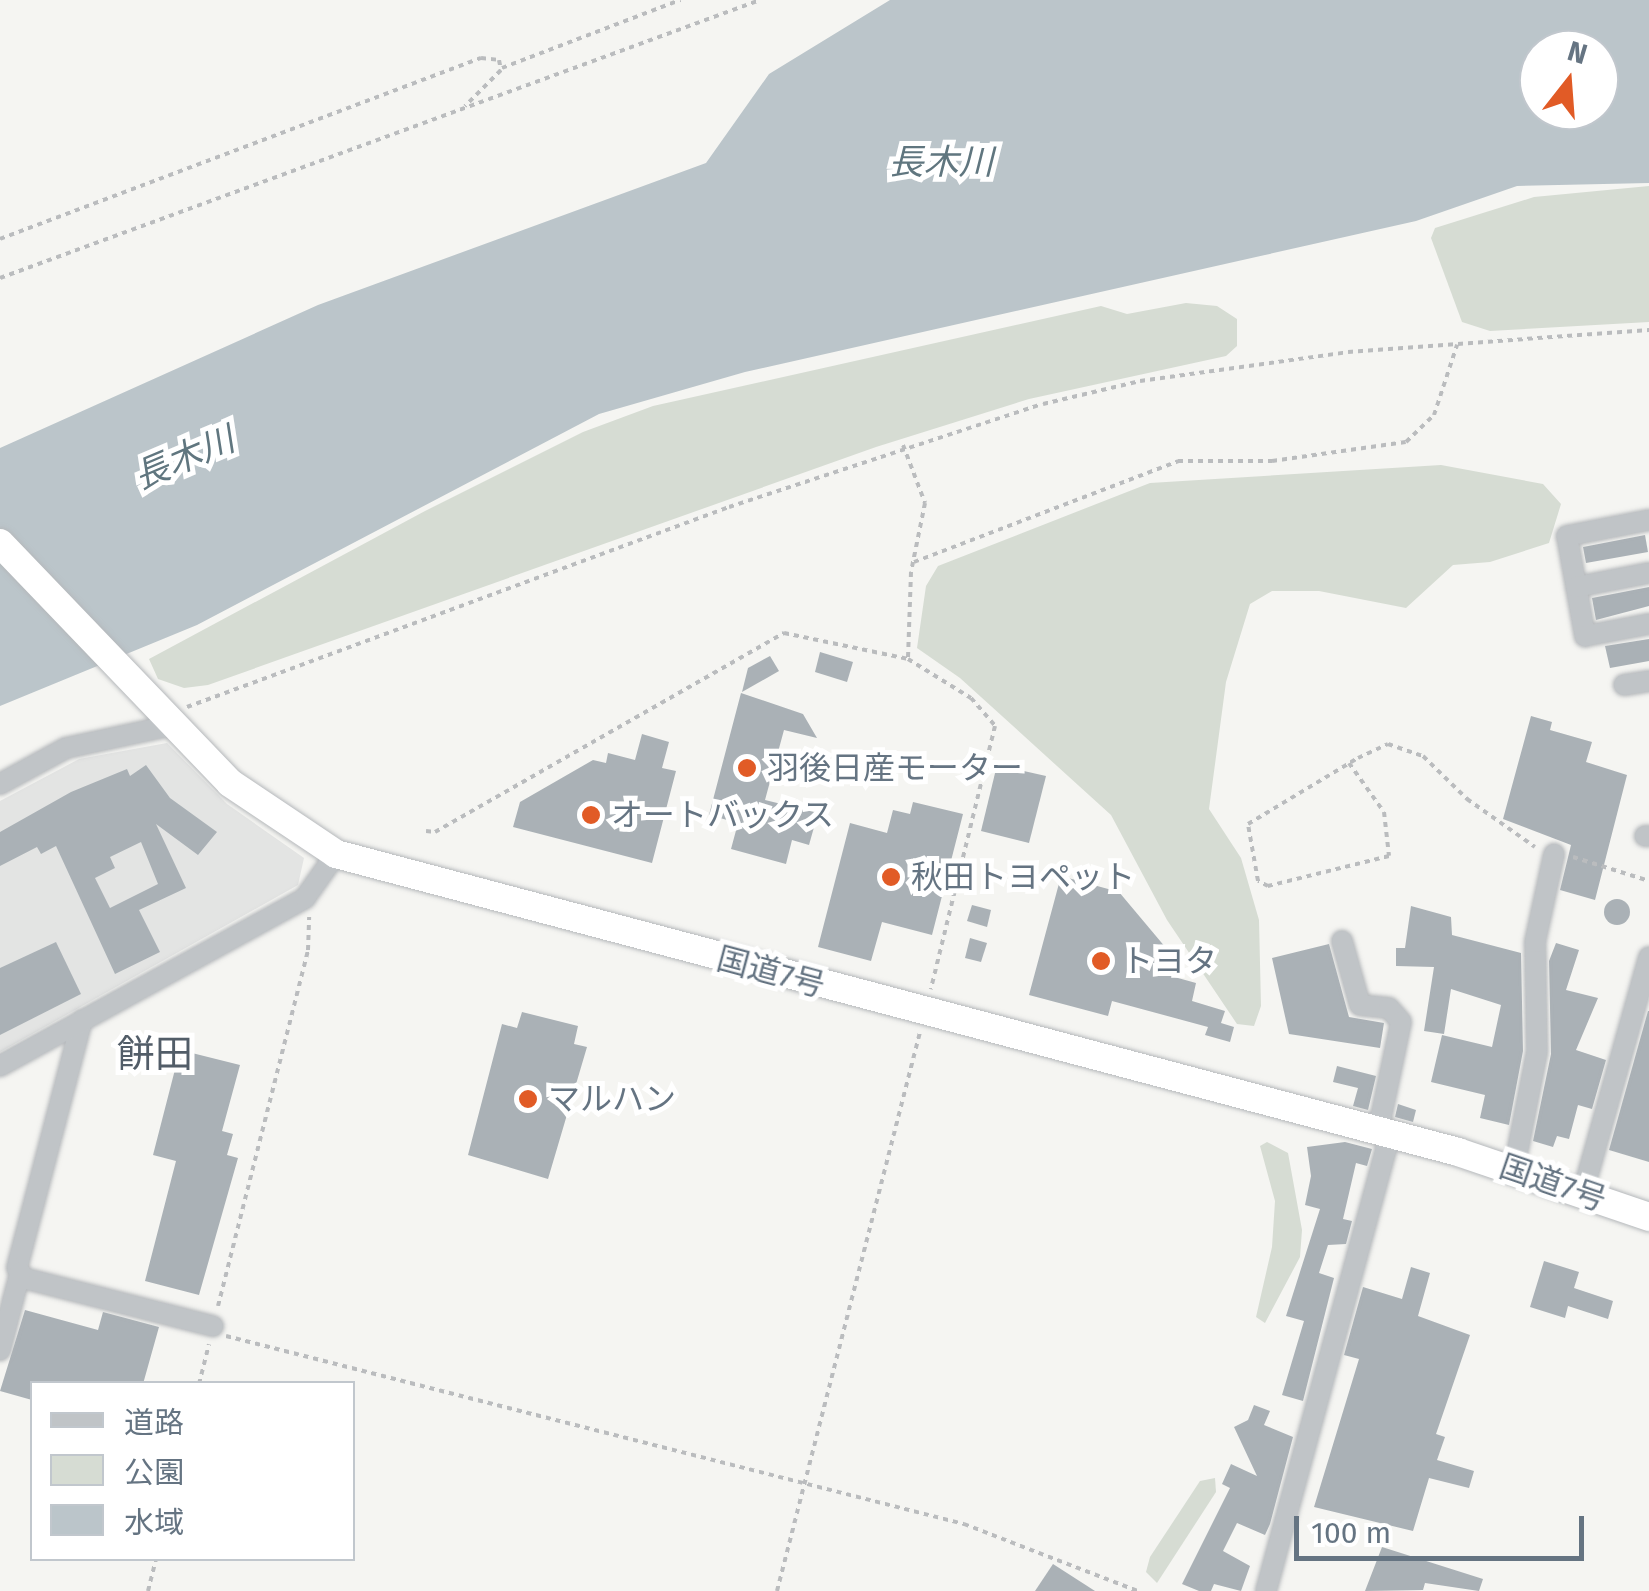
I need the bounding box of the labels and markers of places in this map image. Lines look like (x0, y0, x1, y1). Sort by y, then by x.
place label: 羽後日産モーター (767, 749, 1023, 787)
marker: 羽後日産モーター (736, 757, 758, 779)
place label: オートバックス (611, 796, 835, 834)
marker: オートバックス (580, 804, 602, 826)
place label: 秋田トヨペット (911, 858, 1135, 896)
marker: 秋田トヨペット (880, 866, 902, 888)
place label: トヨタ (1121, 942, 1217, 980)
marker: トヨタ (1090, 950, 1112, 972)
place label: マルハン (548, 1080, 676, 1118)
marker: マルハン (517, 1088, 539, 1110)

